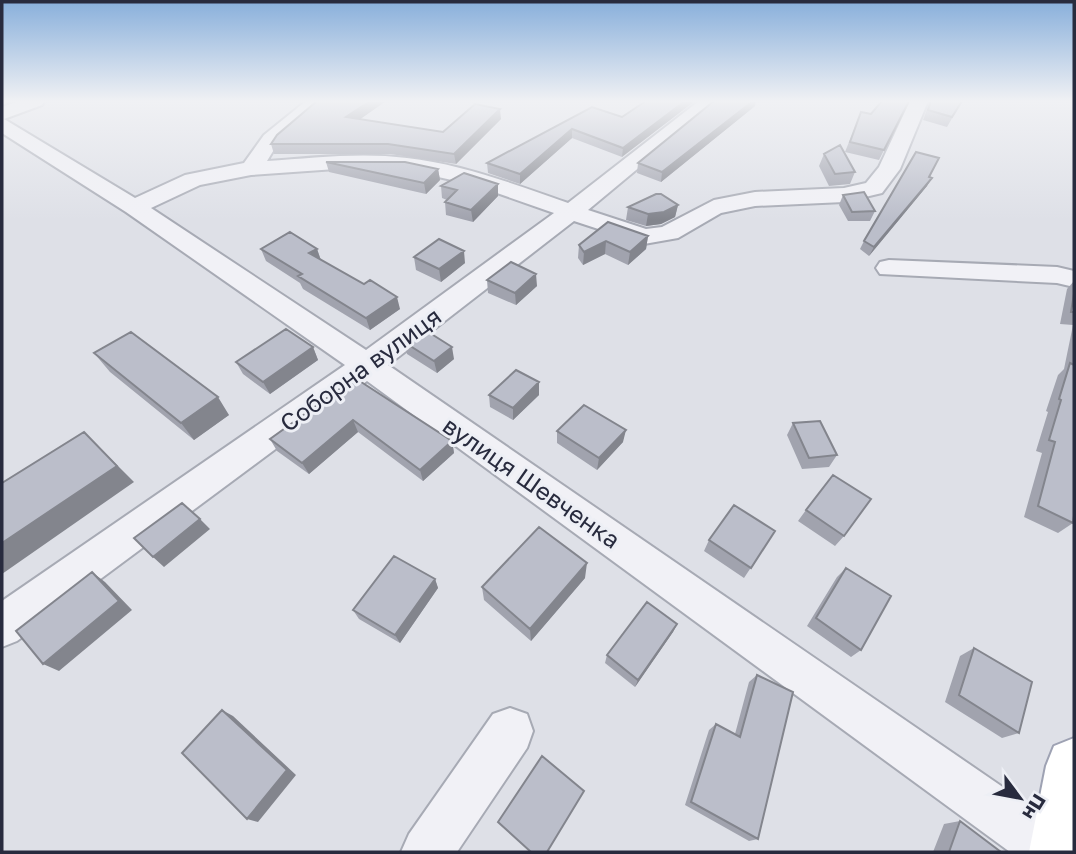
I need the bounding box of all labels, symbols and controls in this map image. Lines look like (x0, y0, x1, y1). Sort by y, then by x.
street label: Соборна вулиця (274, 301, 446, 437)
street label: вулиця Шевченка (438, 410, 626, 554)
north arrow (985, 763, 1055, 833)
text: Пн (1018, 790, 1051, 824)

